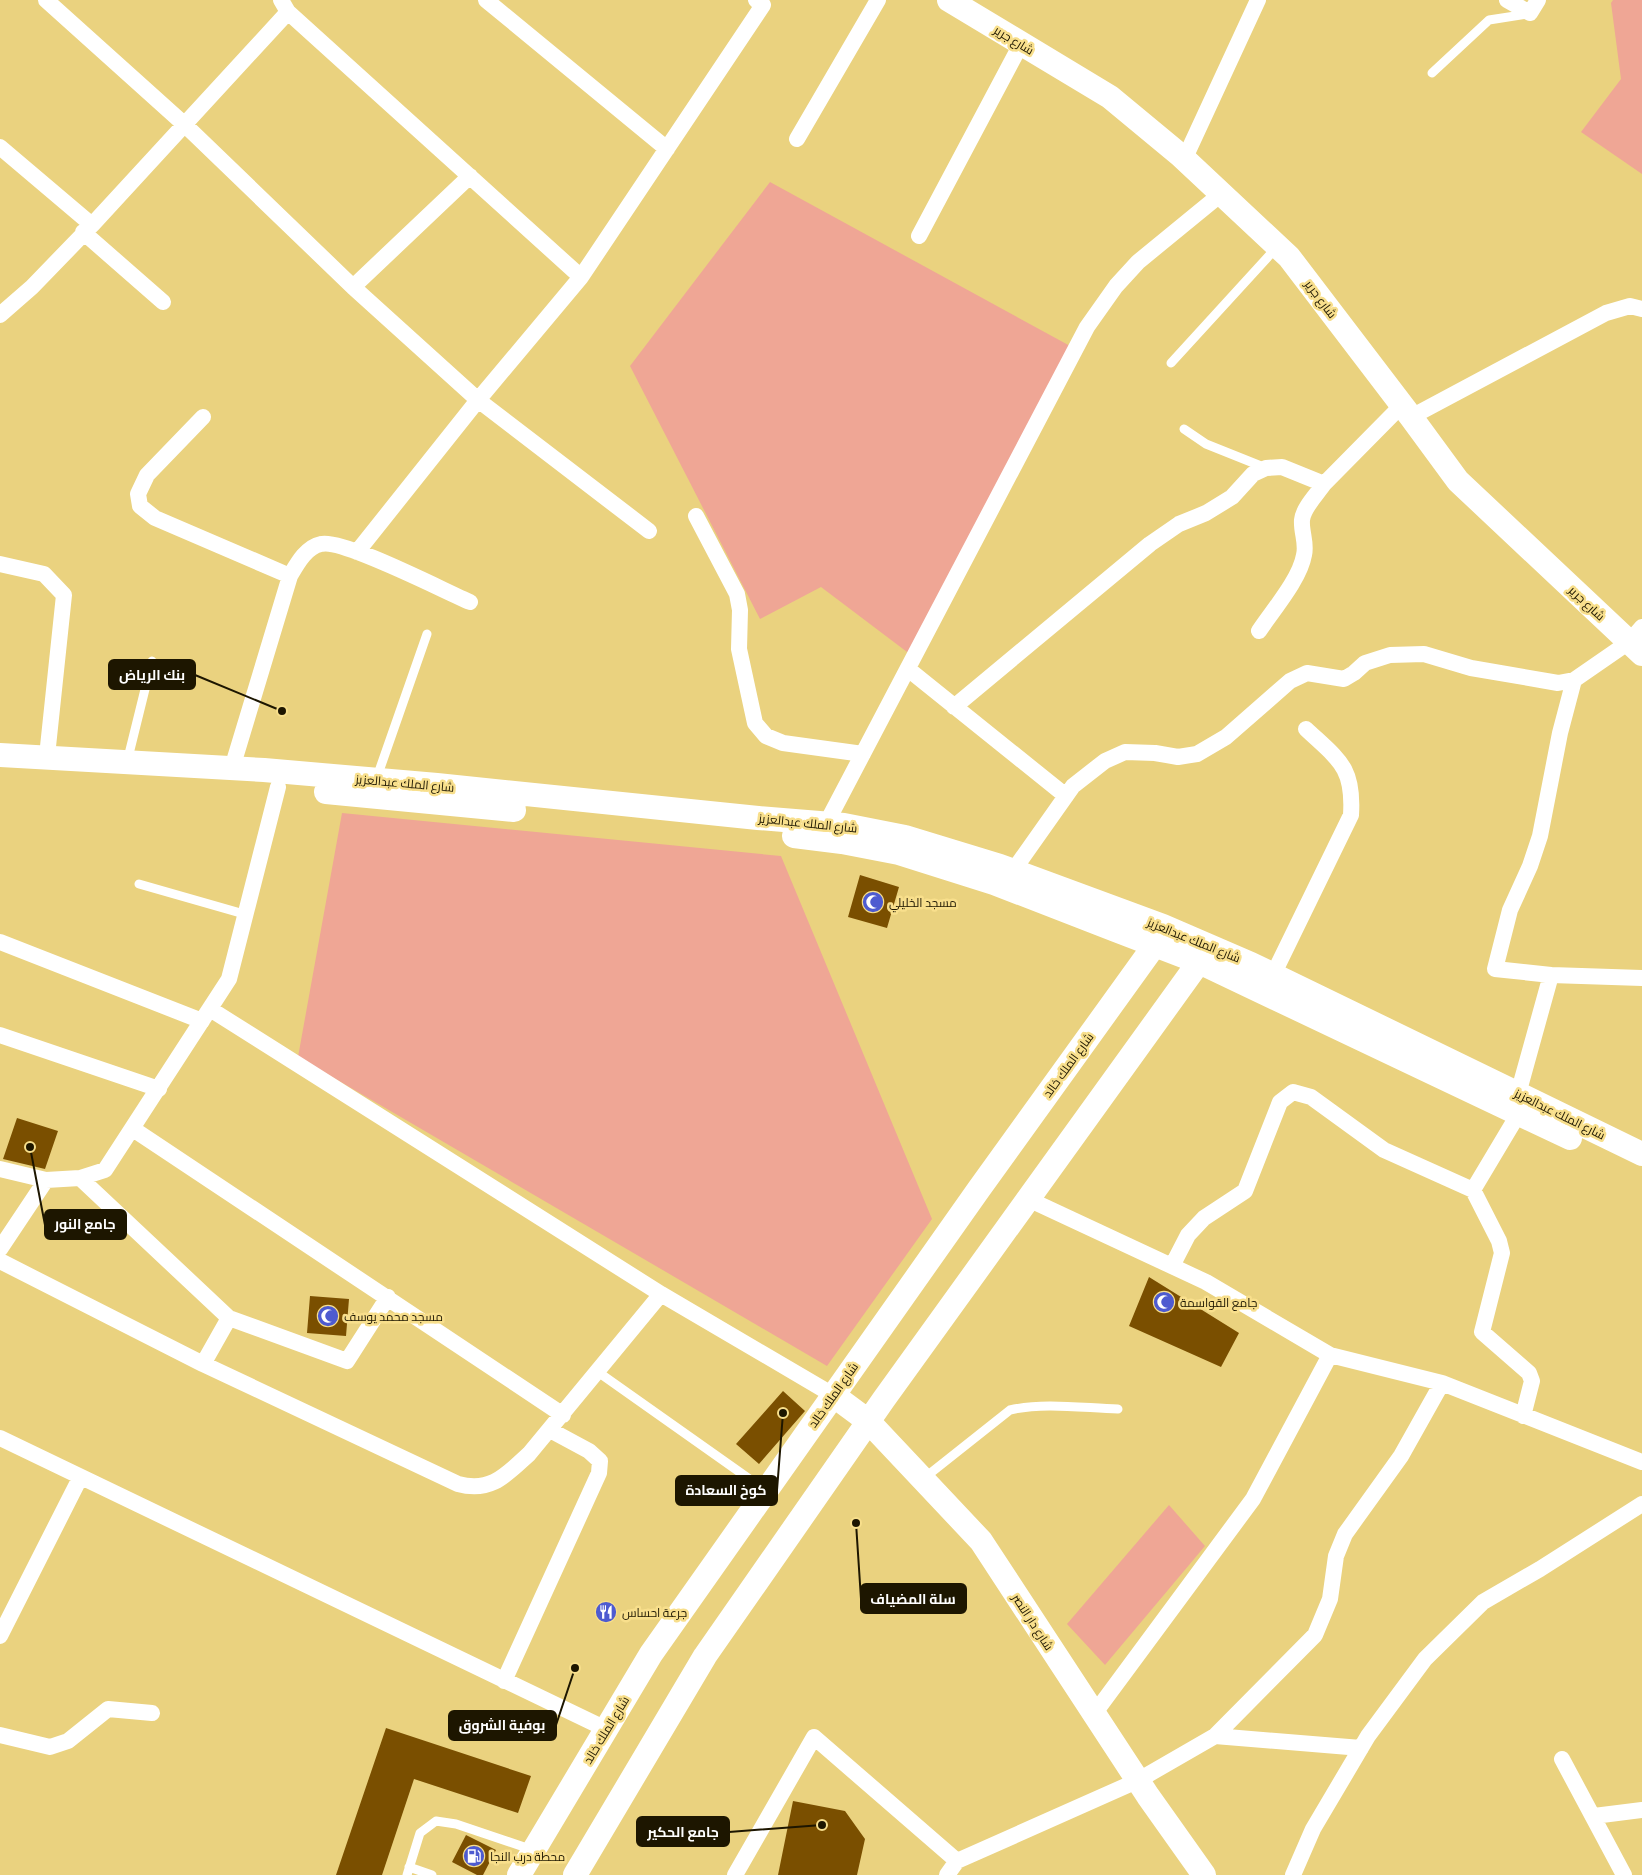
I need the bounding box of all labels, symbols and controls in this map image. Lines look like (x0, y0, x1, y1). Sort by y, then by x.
street label: شارع جرير (990, 22, 1037, 59)
street label: شارع جرير (1300, 276, 1340, 322)
street label: شارع جرير (1564, 582, 1608, 624)
callout: بنك الرياض (109, 660, 195, 689)
text: بنك الرياض (119, 666, 185, 684)
street label: شارع الملك عبدالعزيز (354, 771, 455, 796)
street label: شارع الملك عبدالعزيز (757, 810, 858, 837)
mosque icon: مسجد الخليلي (861, 890, 885, 914)
place label: مسجد الخليلي (889, 895, 957, 913)
street label: شارع الملك عبدالعزيز (1144, 914, 1243, 966)
street label: شارع الملك خالد (1039, 1030, 1097, 1101)
street label: شارع الملك عبدالعزيز (1511, 1085, 1608, 1143)
callout: جامع النور (45, 1210, 126, 1239)
text: جامع النور (53, 1215, 116, 1234)
mosque icon: جامع القواسمة (1152, 1290, 1176, 1314)
place label: جامع القواسمة (1180, 1295, 1257, 1311)
mosque icon: مسجد محمد يوسف (316, 1304, 340, 1328)
place label: مسجد محمد يوسف (344, 1309, 443, 1324)
street label: شارع الملك خالد (805, 1359, 862, 1431)
callout: كوخ السعادة (676, 1476, 777, 1505)
text: كوخ السعادة (685, 1481, 767, 1500)
callout: سلة المضياف (861, 1584, 966, 1613)
text: سلة المضياف (870, 1590, 956, 1608)
street label: شارع دار النصر (1008, 1590, 1057, 1654)
restaurant icon: جرعة احساس (594, 1600, 618, 1624)
place label: جرعة احساس (622, 1605, 687, 1620)
street label: شارع الملك خالد (580, 1693, 633, 1767)
callout: بوفية الشروق (449, 1711, 556, 1740)
text: بوفية الشروق (459, 1716, 545, 1734)
callout: جامع الحكير (637, 1817, 729, 1846)
text: جامع الحكير (646, 1823, 719, 1842)
fuel station icon: محطة درب النجا (462, 1844, 486, 1868)
place label: محطة درب النجا (490, 1849, 565, 1864)

